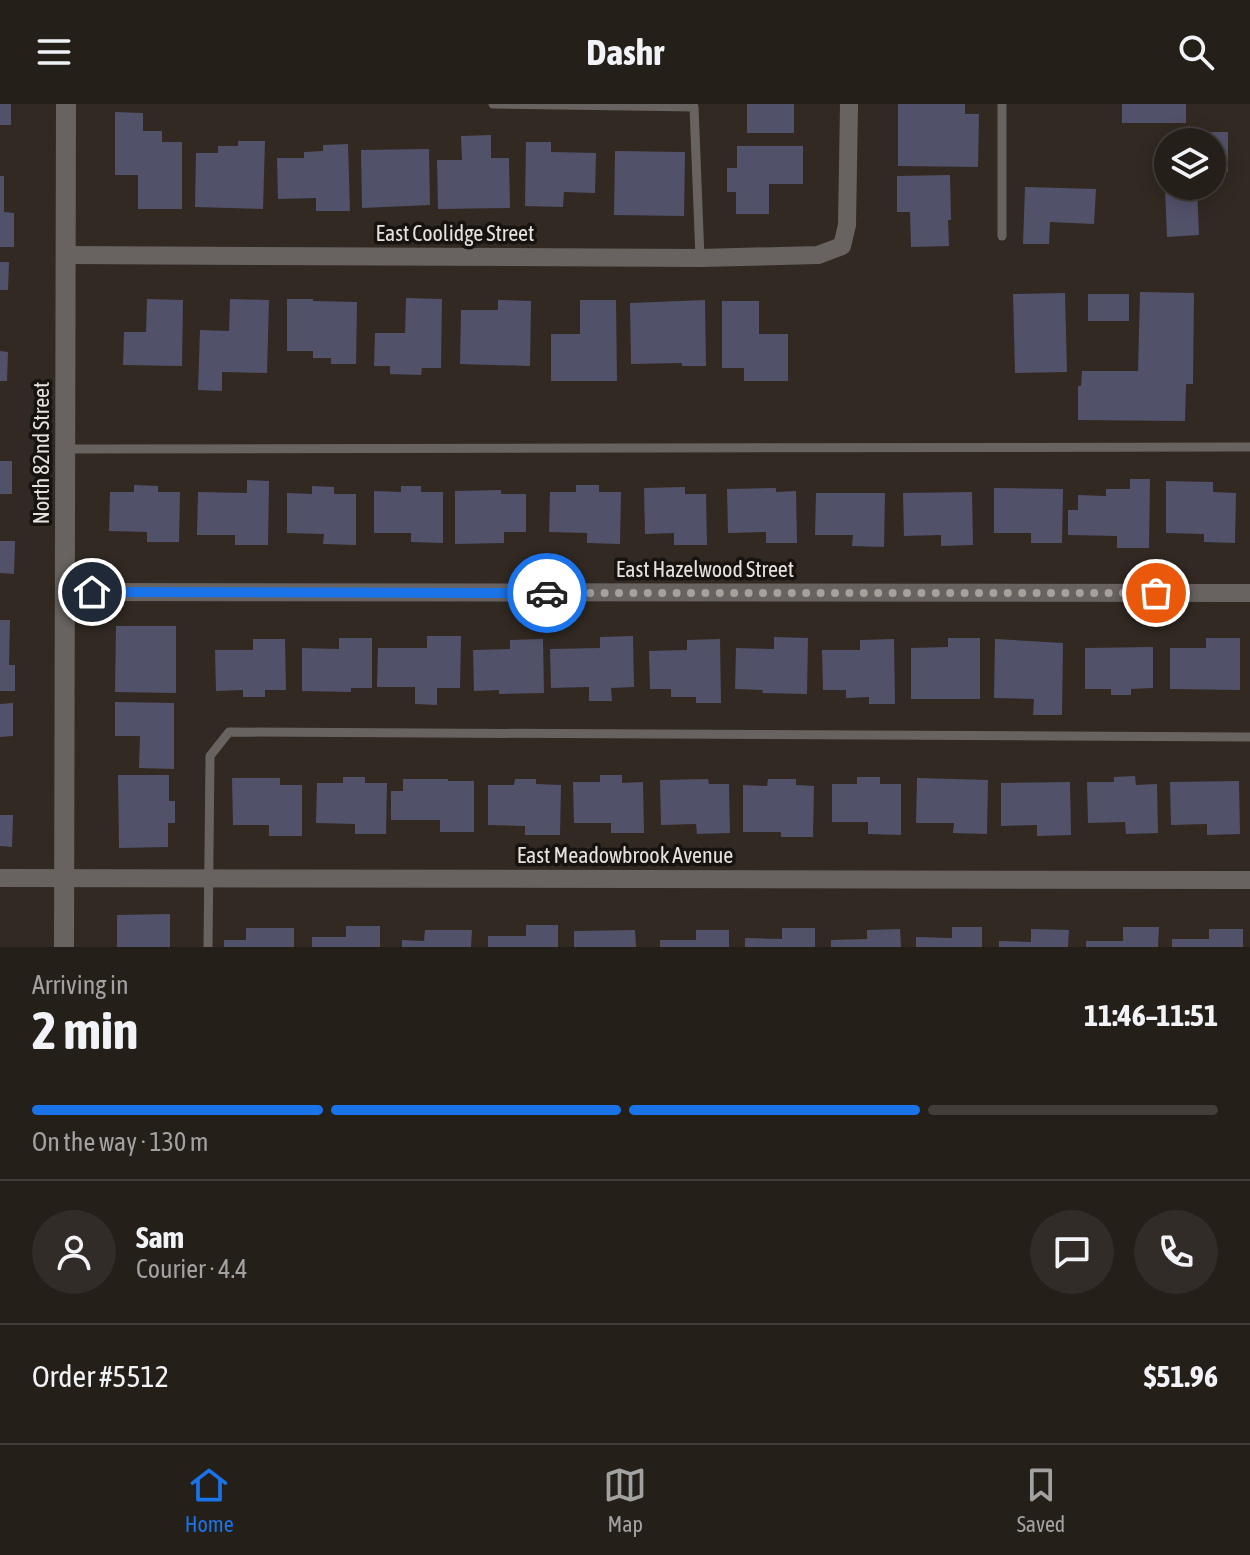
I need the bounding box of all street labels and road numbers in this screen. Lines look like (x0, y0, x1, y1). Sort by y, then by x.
street label: East Coolidge Street (376, 220, 534, 246)
street label: North 82nd Street (28, 382, 54, 524)
street label: East Hazelwood Street (616, 556, 794, 582)
street label: East Meadowbrook Avenue (517, 842, 733, 868)

